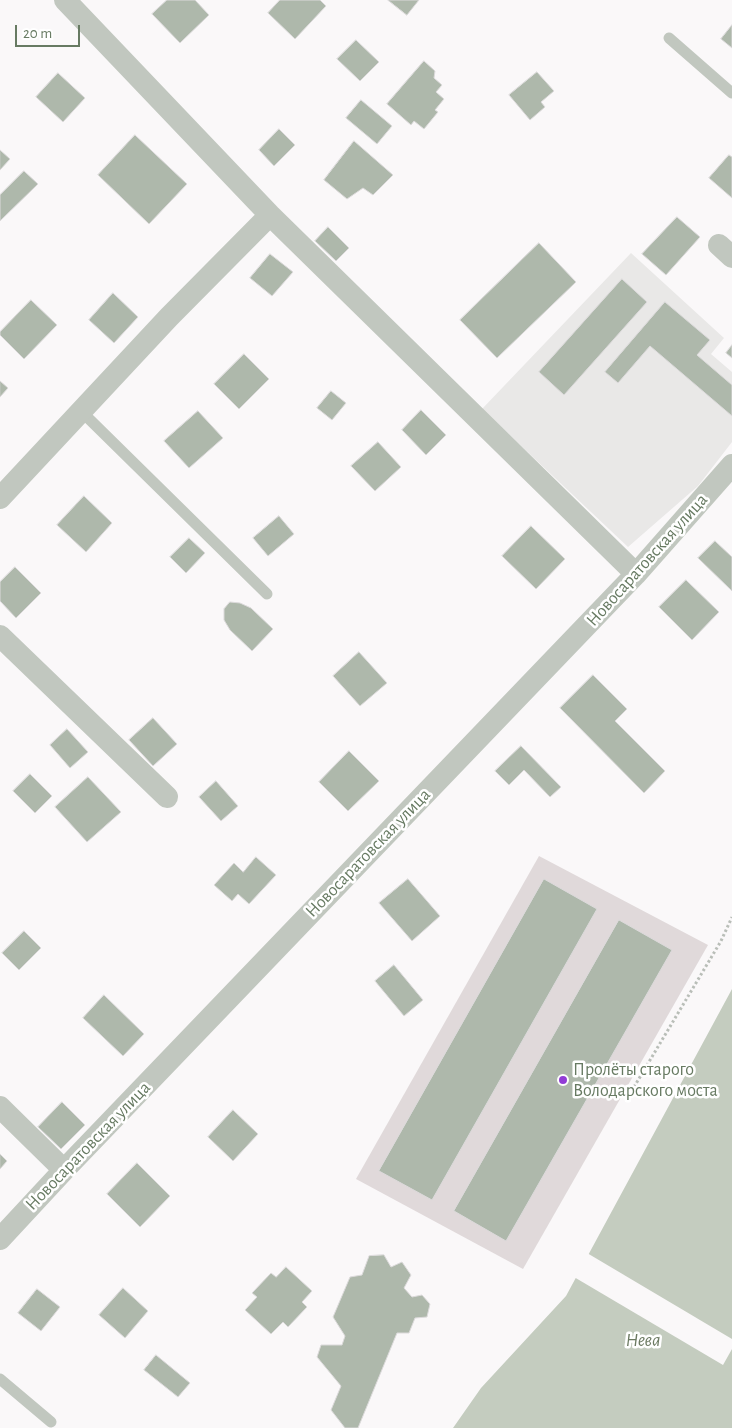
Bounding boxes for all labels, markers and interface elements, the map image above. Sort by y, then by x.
scale bar [18,15,82,47]
text: 20 m [23,26,52,41]
street label: Новосаратовская улица [582,489,712,631]
street label: Новосаратовская улица [301,784,435,922]
place label: Пролёты старого Володарского моста [573,1059,718,1102]
marker: Пролёты старого Володарского моста [557,1074,569,1086]
street label: Новосаратовская улица [21,1077,155,1215]
water label: Нева [626,1329,660,1351]

